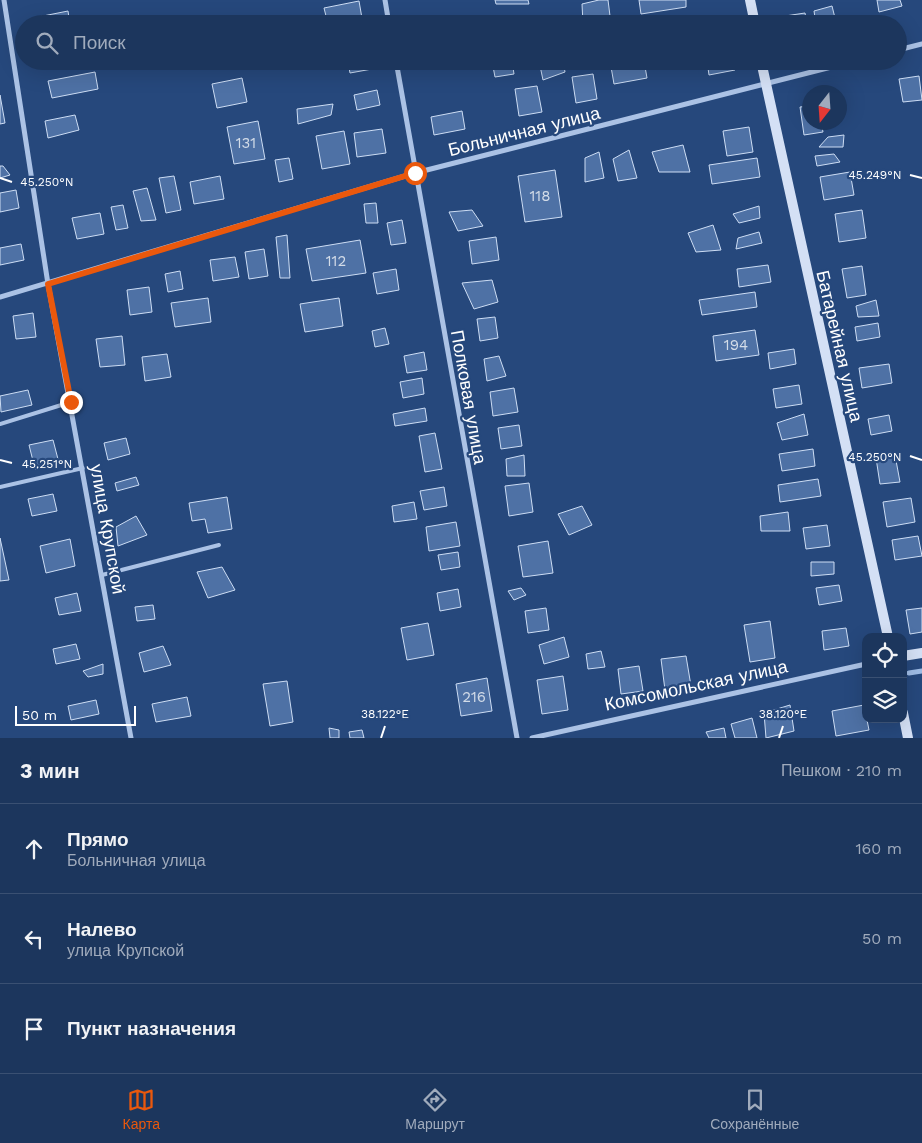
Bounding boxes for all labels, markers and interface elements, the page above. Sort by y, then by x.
search box [15,15,907,70]
icon: search [33,29,61,57]
text: Поиск [73,31,126,54]
north arrow [802,85,847,130]
street label: Больничная улица [446,102,603,160]
house number: 131 [236,134,256,152]
route start [404,162,427,185]
text: 45.249°N [848,168,902,182]
text: 45.250°N [20,175,74,189]
house number: 118 [530,187,550,205]
house number: 112 [326,252,346,270]
street label: Батарейная улица [812,268,868,425]
street label: Полковая улица [447,328,491,467]
house number: 194 [724,336,748,354]
route end [60,391,83,414]
text: 45.250°N [848,450,902,464]
text: 45.251°N [22,457,72,471]
street label: улица Крупской [86,462,130,596]
map controls [862,633,907,723]
button: locate [862,633,907,678]
street label: Комсомольская улица [603,655,790,715]
button: layers [862,678,907,723]
house number: 216 [462,688,486,706]
scale bar [15,703,136,726]
text: 50 m [22,707,57,723]
text: 38.122°E [361,707,409,721]
text: 38.120°E [759,707,808,721]
text: 3 мин [20,758,80,783]
text: Пешком · 210 m [781,761,902,780]
text: Прямо [67,828,129,851]
icon: ahead [20,835,48,863]
text: 160 m [855,839,902,858]
text: Больничная улица [67,851,206,870]
text: Налево [67,918,137,941]
icon: left [20,925,48,953]
text: 50 m [862,929,902,948]
text: улица Крупской [67,941,184,960]
icon: arrive [20,1015,48,1043]
text: Пункт назначения [67,1017,236,1040]
tab: Карта [123,1086,160,1132]
tab: Маршрут [405,1086,465,1132]
tab: Сохранённые [710,1086,799,1132]

